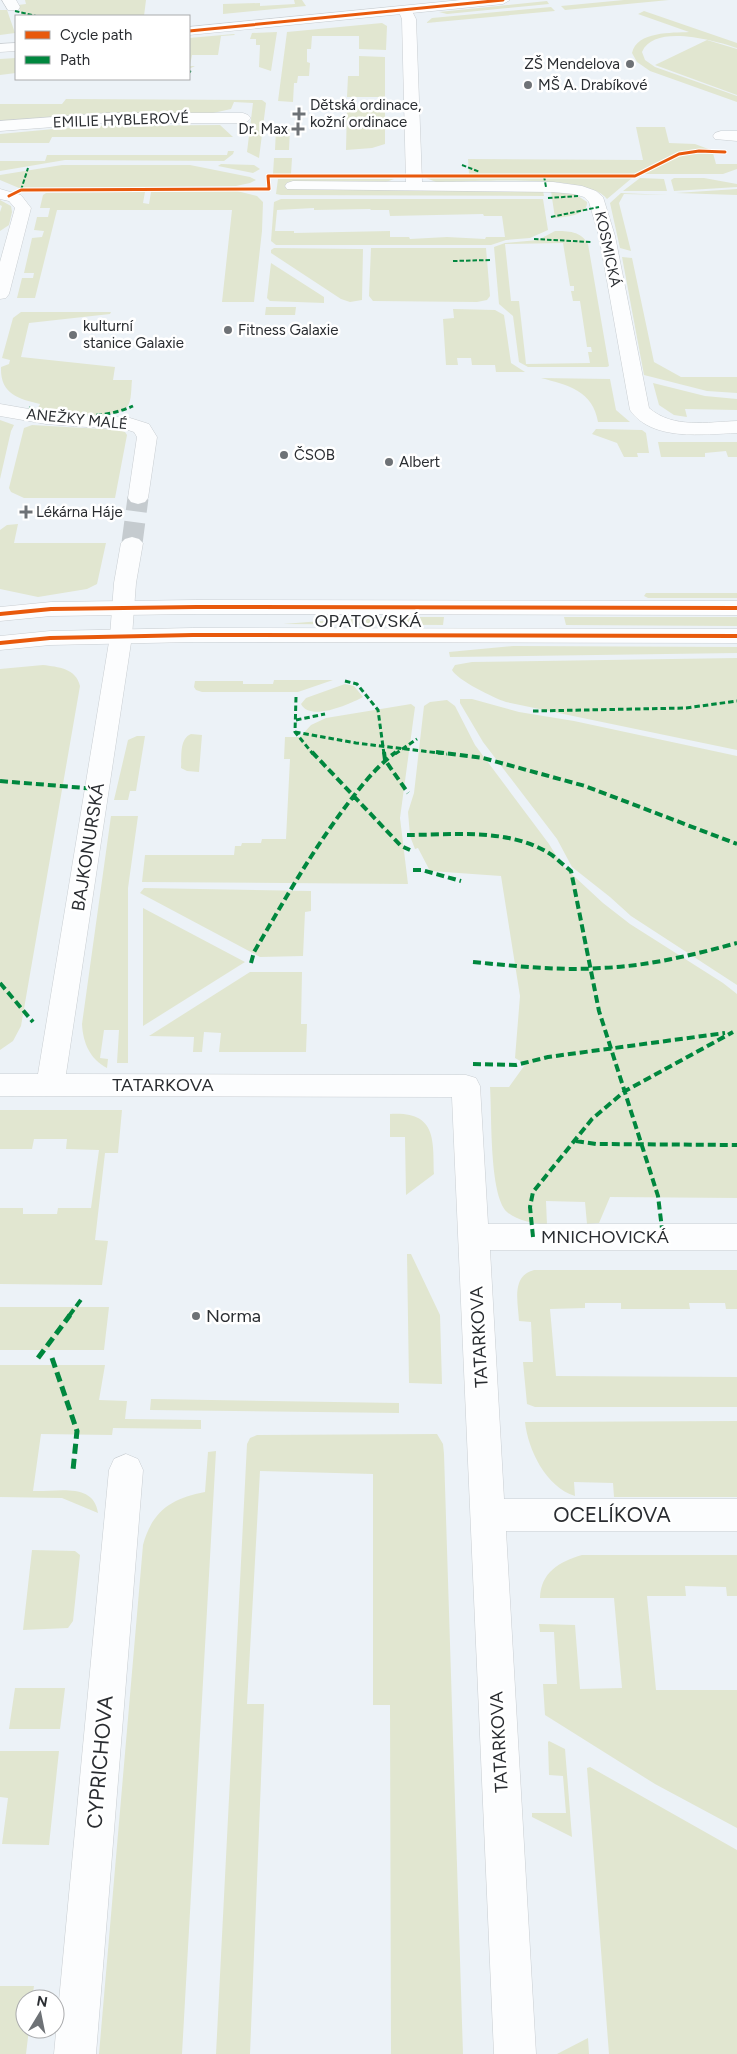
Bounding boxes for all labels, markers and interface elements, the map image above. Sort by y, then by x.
legend [15,15,190,80]
text: Cycle path [60,26,132,44]
text: Path [60,51,90,69]
place label: ZŠ Mendelova [524,55,620,73]
marker: ZŠ Mendelova [624,58,636,70]
place label: MŠ A. Drabíkové [538,76,647,94]
marker: MŠ A. Drabíkové [522,79,534,91]
place label: Dětská ordinace, kožní ordinace [310,96,421,131]
marker: Dětská ordinace, kožní ordinace [292,107,306,121]
street label: EMILIE HYBLEROVÉ [53,109,189,131]
place label: Dr. Max [238,120,288,138]
marker: Dr. Max [292,123,304,135]
street label: KOSMICKÁ [591,210,625,288]
place label: kulturní stanice Galaxie [83,317,184,352]
place label: Fitness Galaxie [238,321,338,339]
marker: Fitness Galaxie [222,324,234,336]
marker: kulturní stanice Galaxie [67,329,79,341]
street label: ANEŽKY MALÉ [25,405,129,433]
place label: ČSOB [294,446,335,464]
marker: ČSOB [278,449,290,461]
place label: Albert [399,453,441,471]
marker: Albert [383,456,395,468]
place label: Lékárna Háje [36,503,123,521]
marker: Lékárna Háje [20,506,32,518]
street label: OPATOVSKÁ [315,610,421,632]
street label: BAJKONURSKÁ [67,781,109,913]
street label: TATARKOVA [112,1074,214,1096]
street label: MNICHOVICKÁ [541,1226,669,1248]
street label: TATARKOVA [465,1286,493,1388]
place label: Norma [206,1305,261,1327]
marker: Norma [190,1310,202,1322]
street label: OCELÍKOVA [553,1502,671,1527]
street label: TATARKOVA [485,1691,513,1793]
street label: CYPRICHOVA [81,1694,118,1830]
north arrow [15,1989,65,2039]
text: N [35,1992,49,2011]

